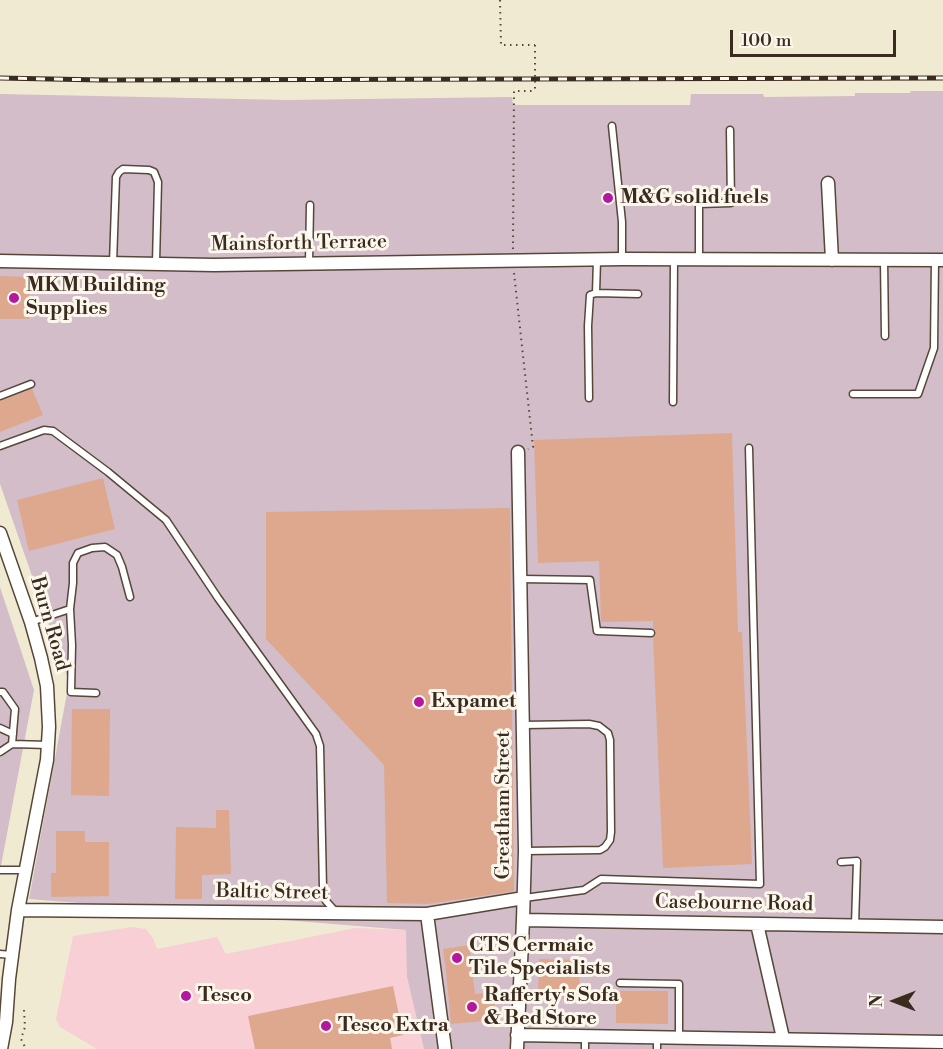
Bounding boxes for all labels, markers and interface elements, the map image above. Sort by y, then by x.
scale bar [733,18,900,56]
text: 100 m [741,29,792,52]
place label: M&G solid fuels [620,186,768,210]
marker: M&G solid fuels [601,191,615,205]
street label: Mainsforth Terrace [211,230,387,258]
place label: MKM Building Supplies [26,274,165,321]
marker: MKM Building Supplies [7,291,21,305]
street label: Burn Road [24,574,74,674]
place label: Expamet [431,690,516,714]
marker: Expamet [412,695,426,709]
street label: Greatham Street [492,731,516,879]
street label: Baltic Street [216,880,328,906]
street label: Casebourne Road [655,891,813,917]
place label: CTS Cermaic Tile Specialists [469,934,610,981]
marker: CTS Cermaic Tile Specialists [450,951,464,965]
north arrow [865,971,925,1031]
place label: Tesco [198,984,252,1008]
place label: Rafferty's Sofa & Bed Store [484,984,619,1031]
marker: Tesco [179,989,193,1003]
text: N [867,995,887,1007]
marker: Rafferty's Sofa & Bed Store [465,1000,479,1014]
place label: Tesco Extra [338,1014,449,1038]
marker: Tesco Extra [319,1019,333,1033]

